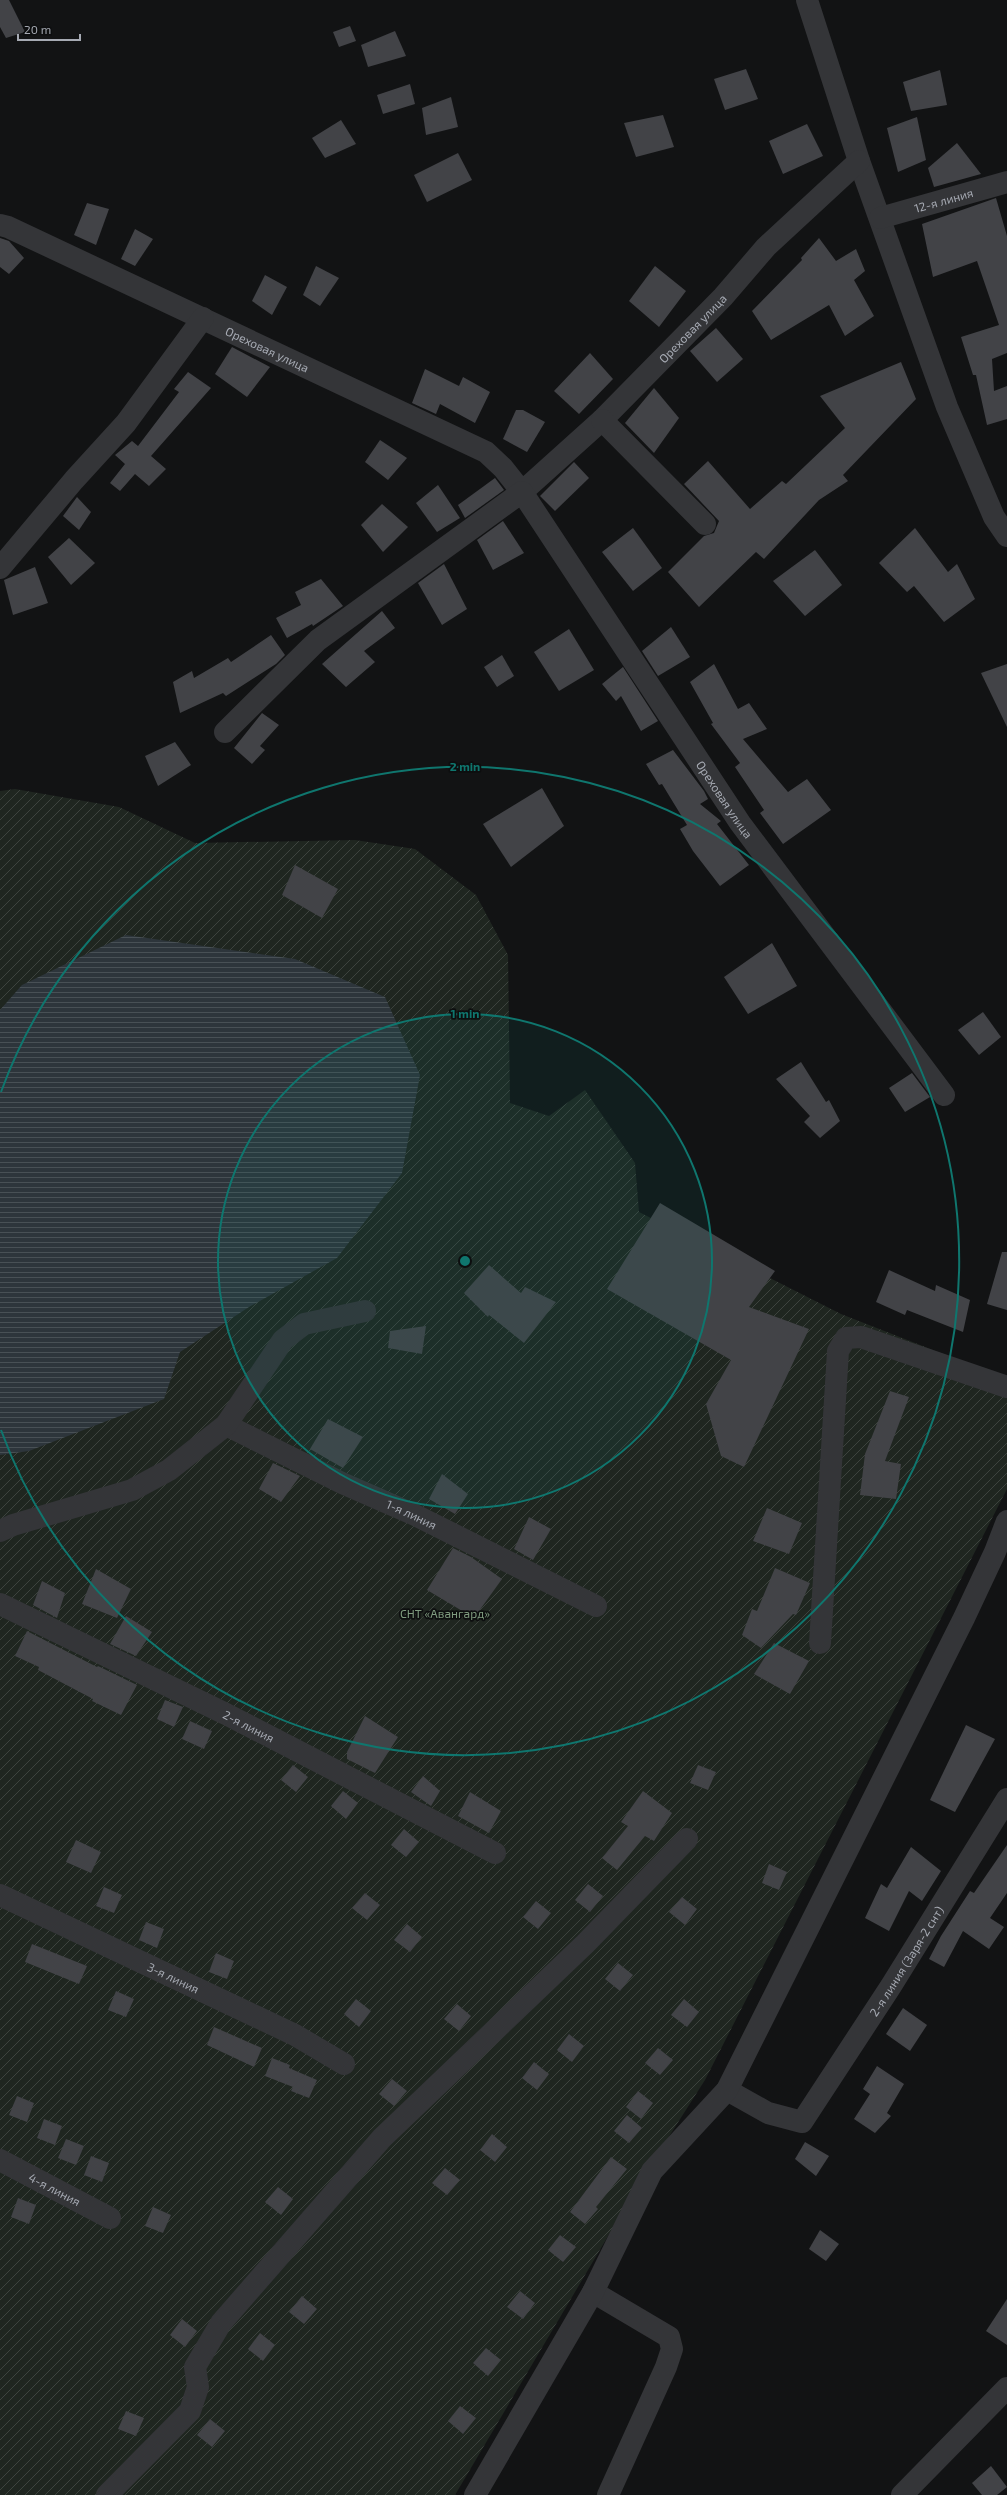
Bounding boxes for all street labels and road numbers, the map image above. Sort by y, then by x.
street label: 12-я линия [912,185,975,215]
street label: Ореховая улица [656,291,729,365]
street label: Ореховая улица [224,324,311,375]
street label: Ореховая улица [694,758,756,841]
street label: 1-я линия [384,1496,439,1532]
street label: 2-я линия [221,1707,277,1745]
street label: 2-я линия (Заря-2 снт) [866,1903,946,2019]
street label: 3-я линия [145,1959,202,1996]
street label: 4-я линия [27,2170,83,2208]

